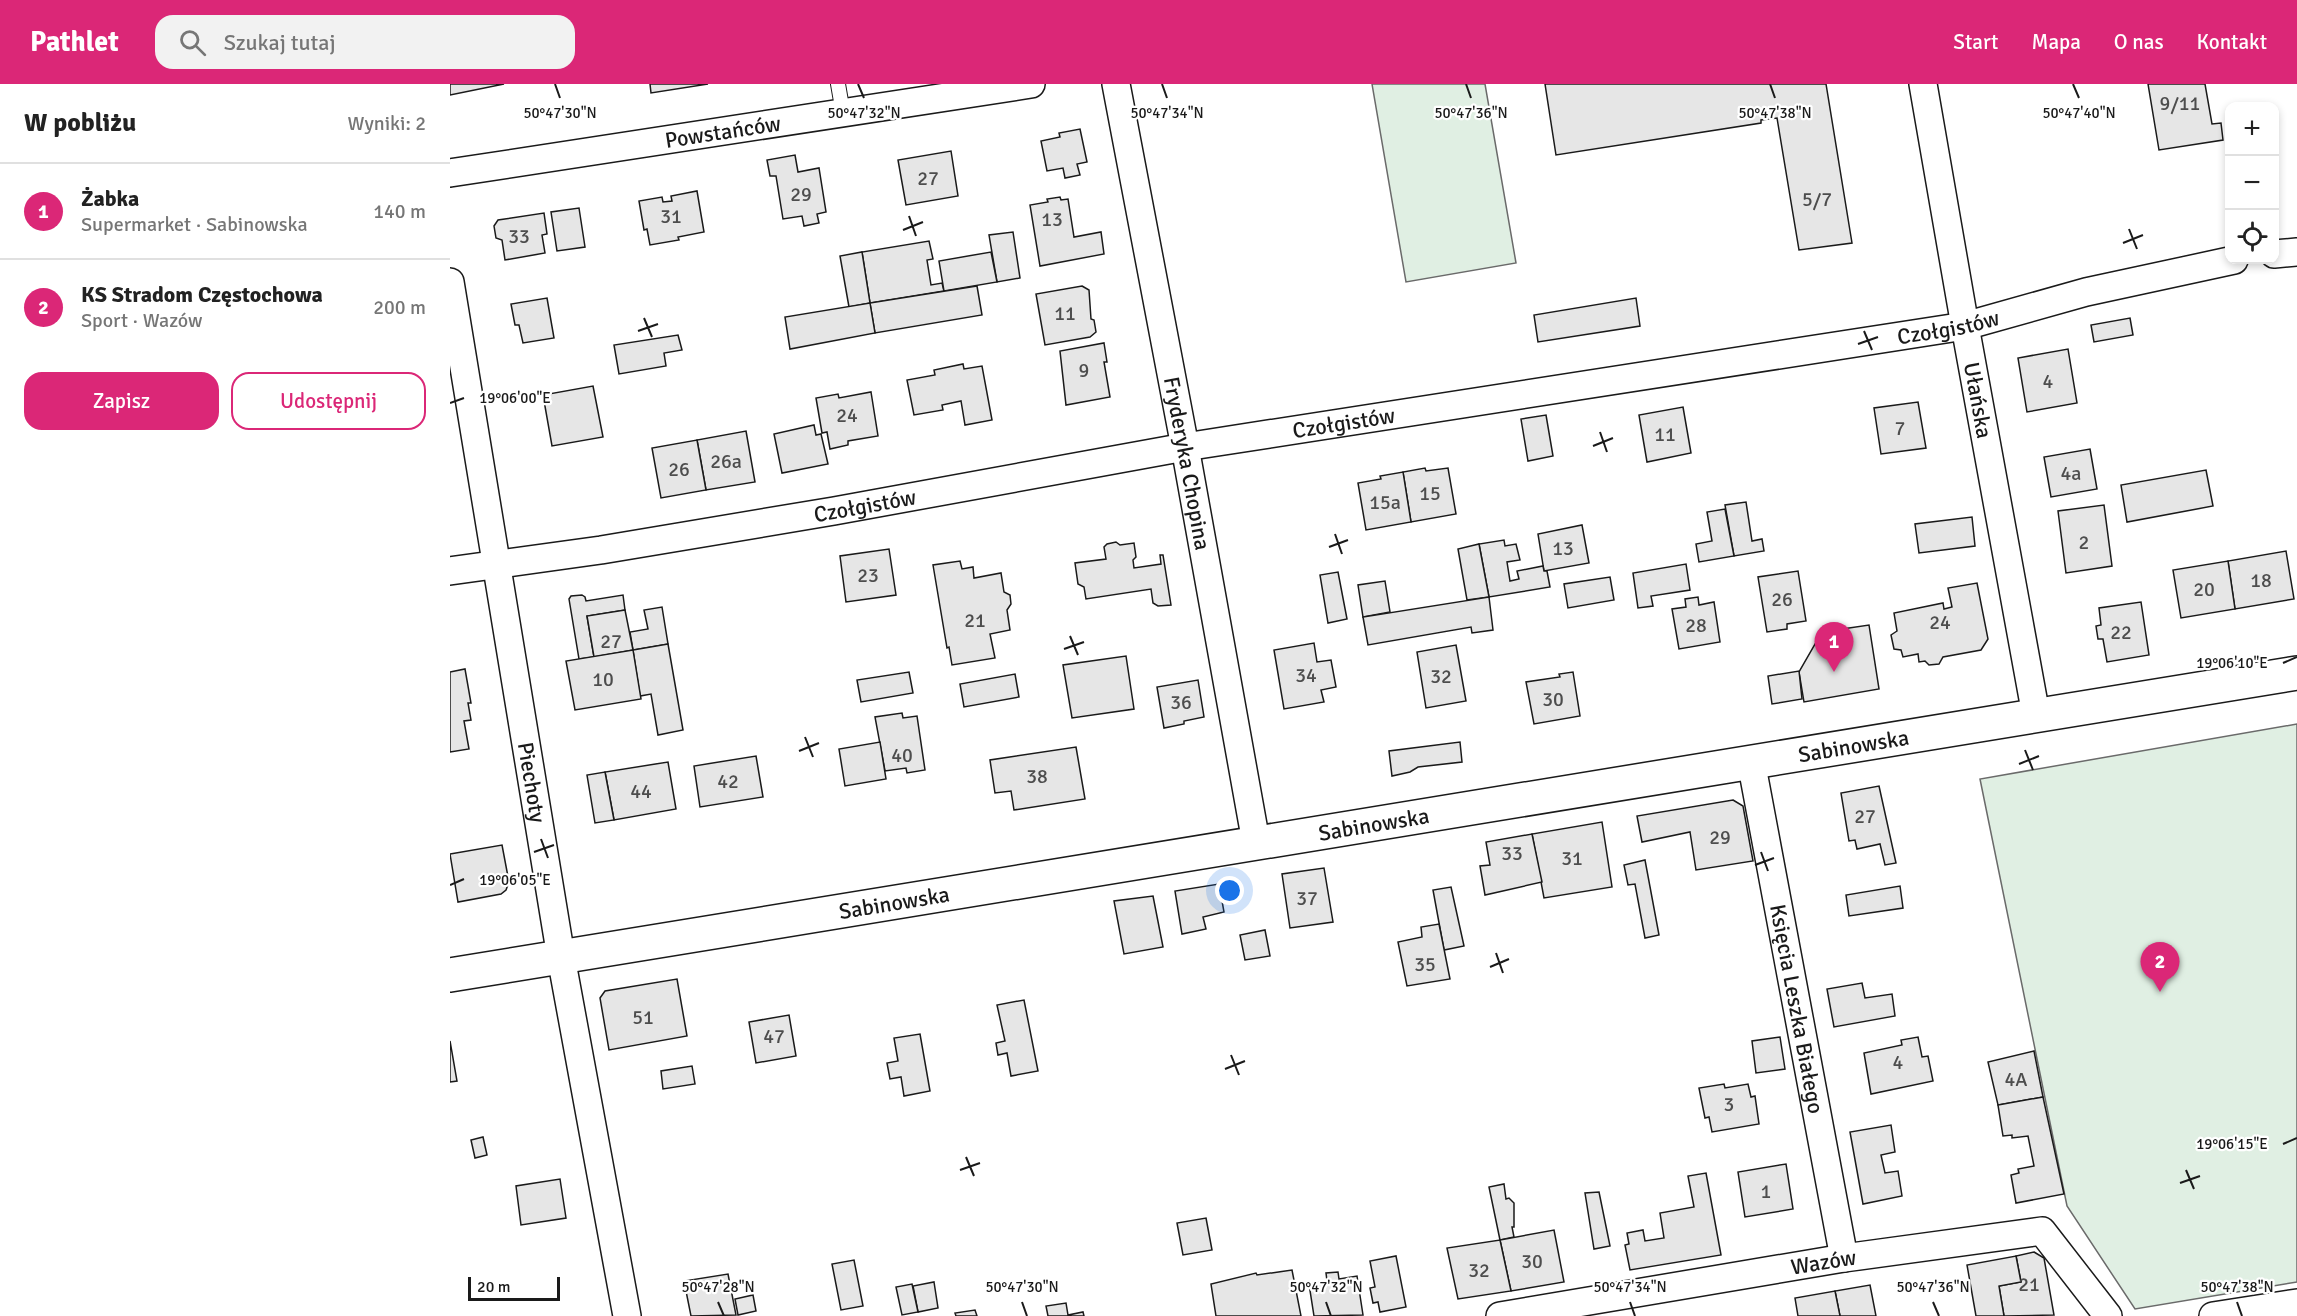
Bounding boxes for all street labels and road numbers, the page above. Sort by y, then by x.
street label: Powstańców [663,109,783,154]
street label: Czołgistów [1895,304,2002,350]
street label: Ułańska [1958,360,1998,441]
street label: Fryderyka Chopina [1158,374,1216,552]
street label: Czołgistów [1291,402,1397,444]
street label: Czołgistów [812,483,918,528]
street label: Sabinowska [1796,724,1911,768]
street label: Piechoty [512,740,552,825]
street label: Sabinowska [1316,802,1431,847]
street label: Sabinowska [837,881,952,925]
street label: Księcia Leszka Białego [1764,902,1830,1116]
street label: Wazów [1789,1243,1858,1281]

